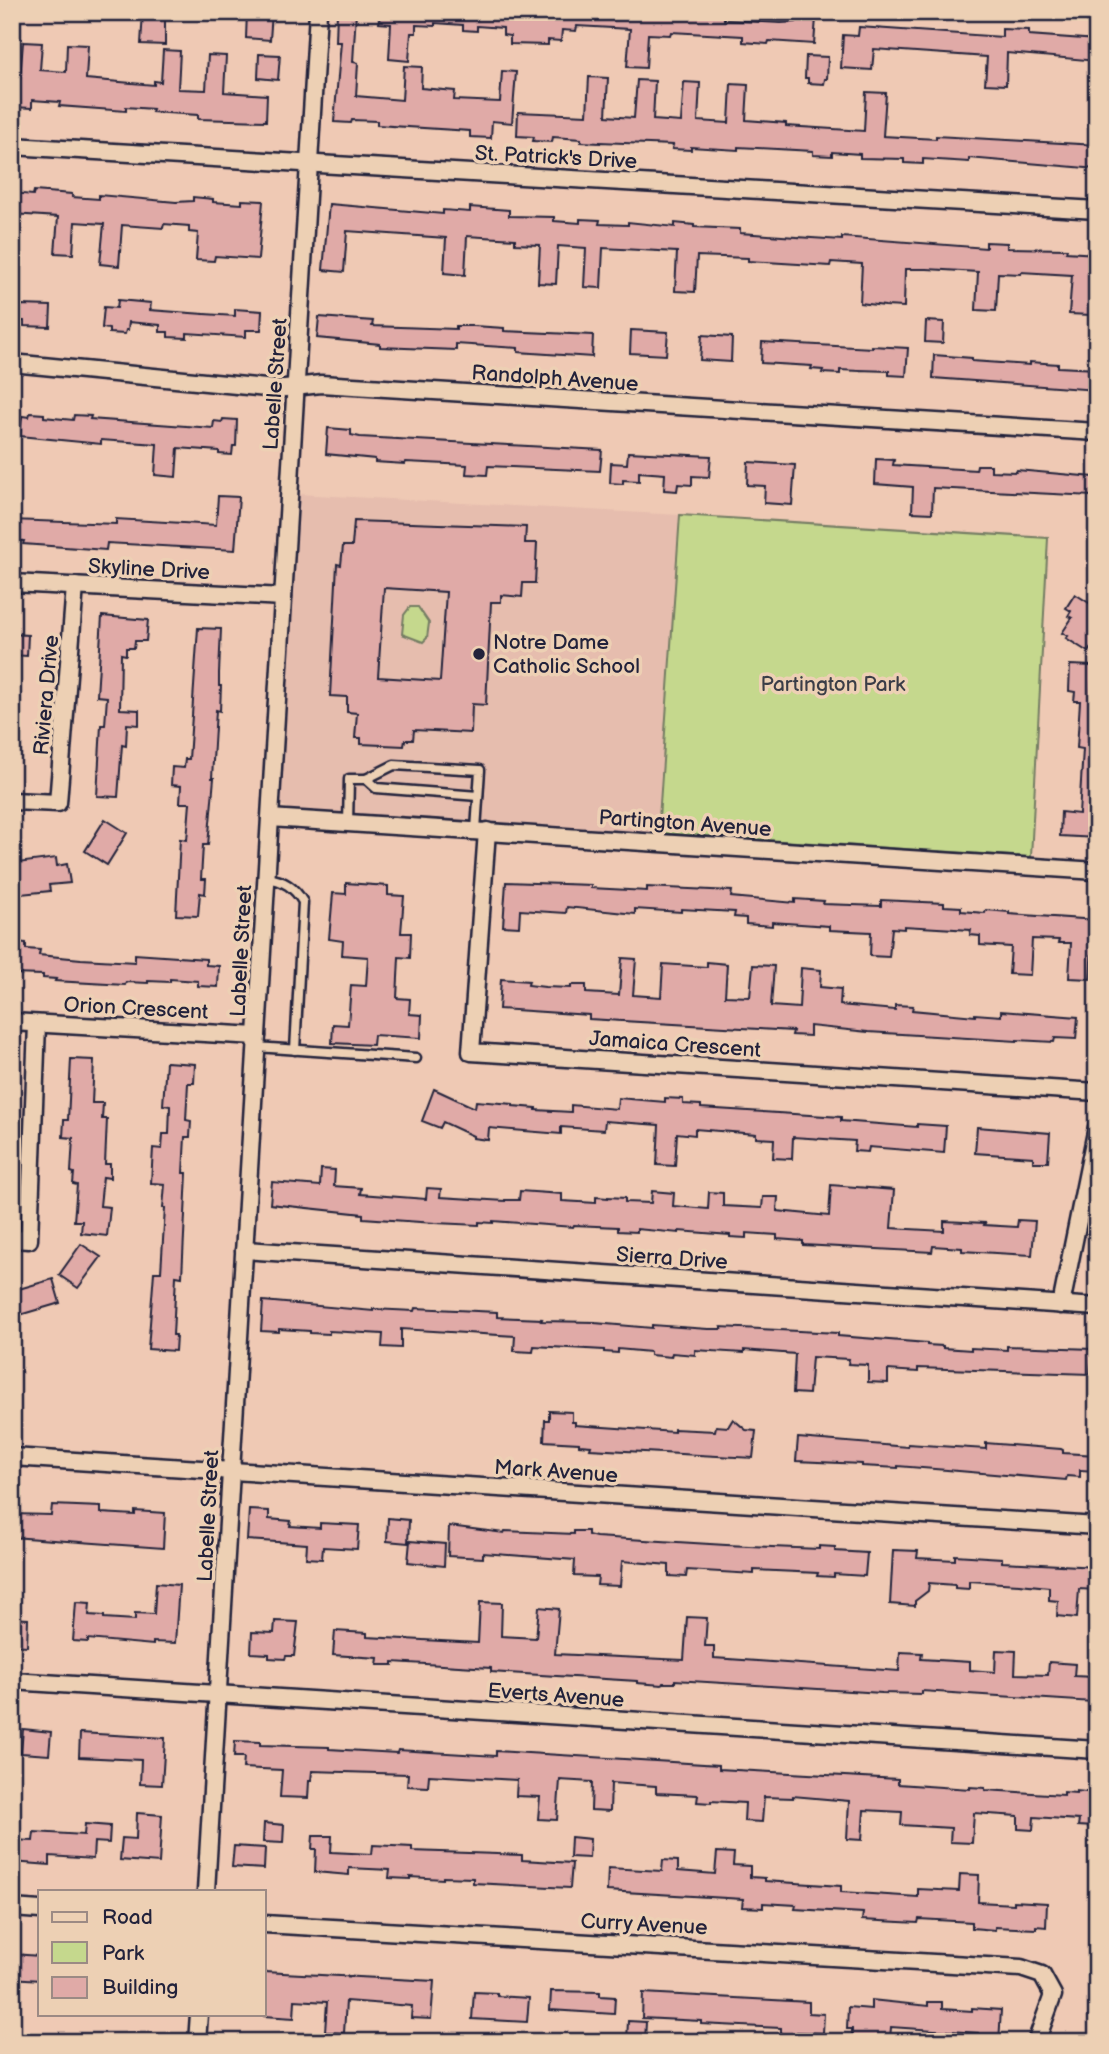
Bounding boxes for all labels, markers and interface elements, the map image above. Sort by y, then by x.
street label: St. Patrick's Drive [474,141,638,174]
street label: Labelle Street [258,317,293,451]
street label: Randolph Avenue [471,360,639,397]
street label: Skyline Drive [87,554,210,585]
place label: Notre Dame Catholic School [493,630,640,679]
street label: Riviera Drive [29,634,64,756]
marker: Notre Dame Catholic School [471,646,487,662]
park label: Partington Park [761,672,906,697]
street label: Partington Avenue [598,805,772,842]
street label: Labelle Street [226,884,257,1018]
street label: Orion Crescent [63,992,209,1025]
street label: Jamaica Crescent [588,1026,762,1063]
street label: Sierra Drive [615,1242,729,1275]
street label: Labelle Street [193,1449,224,1583]
street label: Mark Avenue [493,1455,619,1488]
street label: Everts Avenue [487,1678,625,1713]
legend [38,1890,266,2016]
text: Road [102,1905,153,1930]
street label: Curry Avenue [580,1909,708,1940]
text: Park [102,1941,145,1966]
text: Building [102,1975,178,2000]

